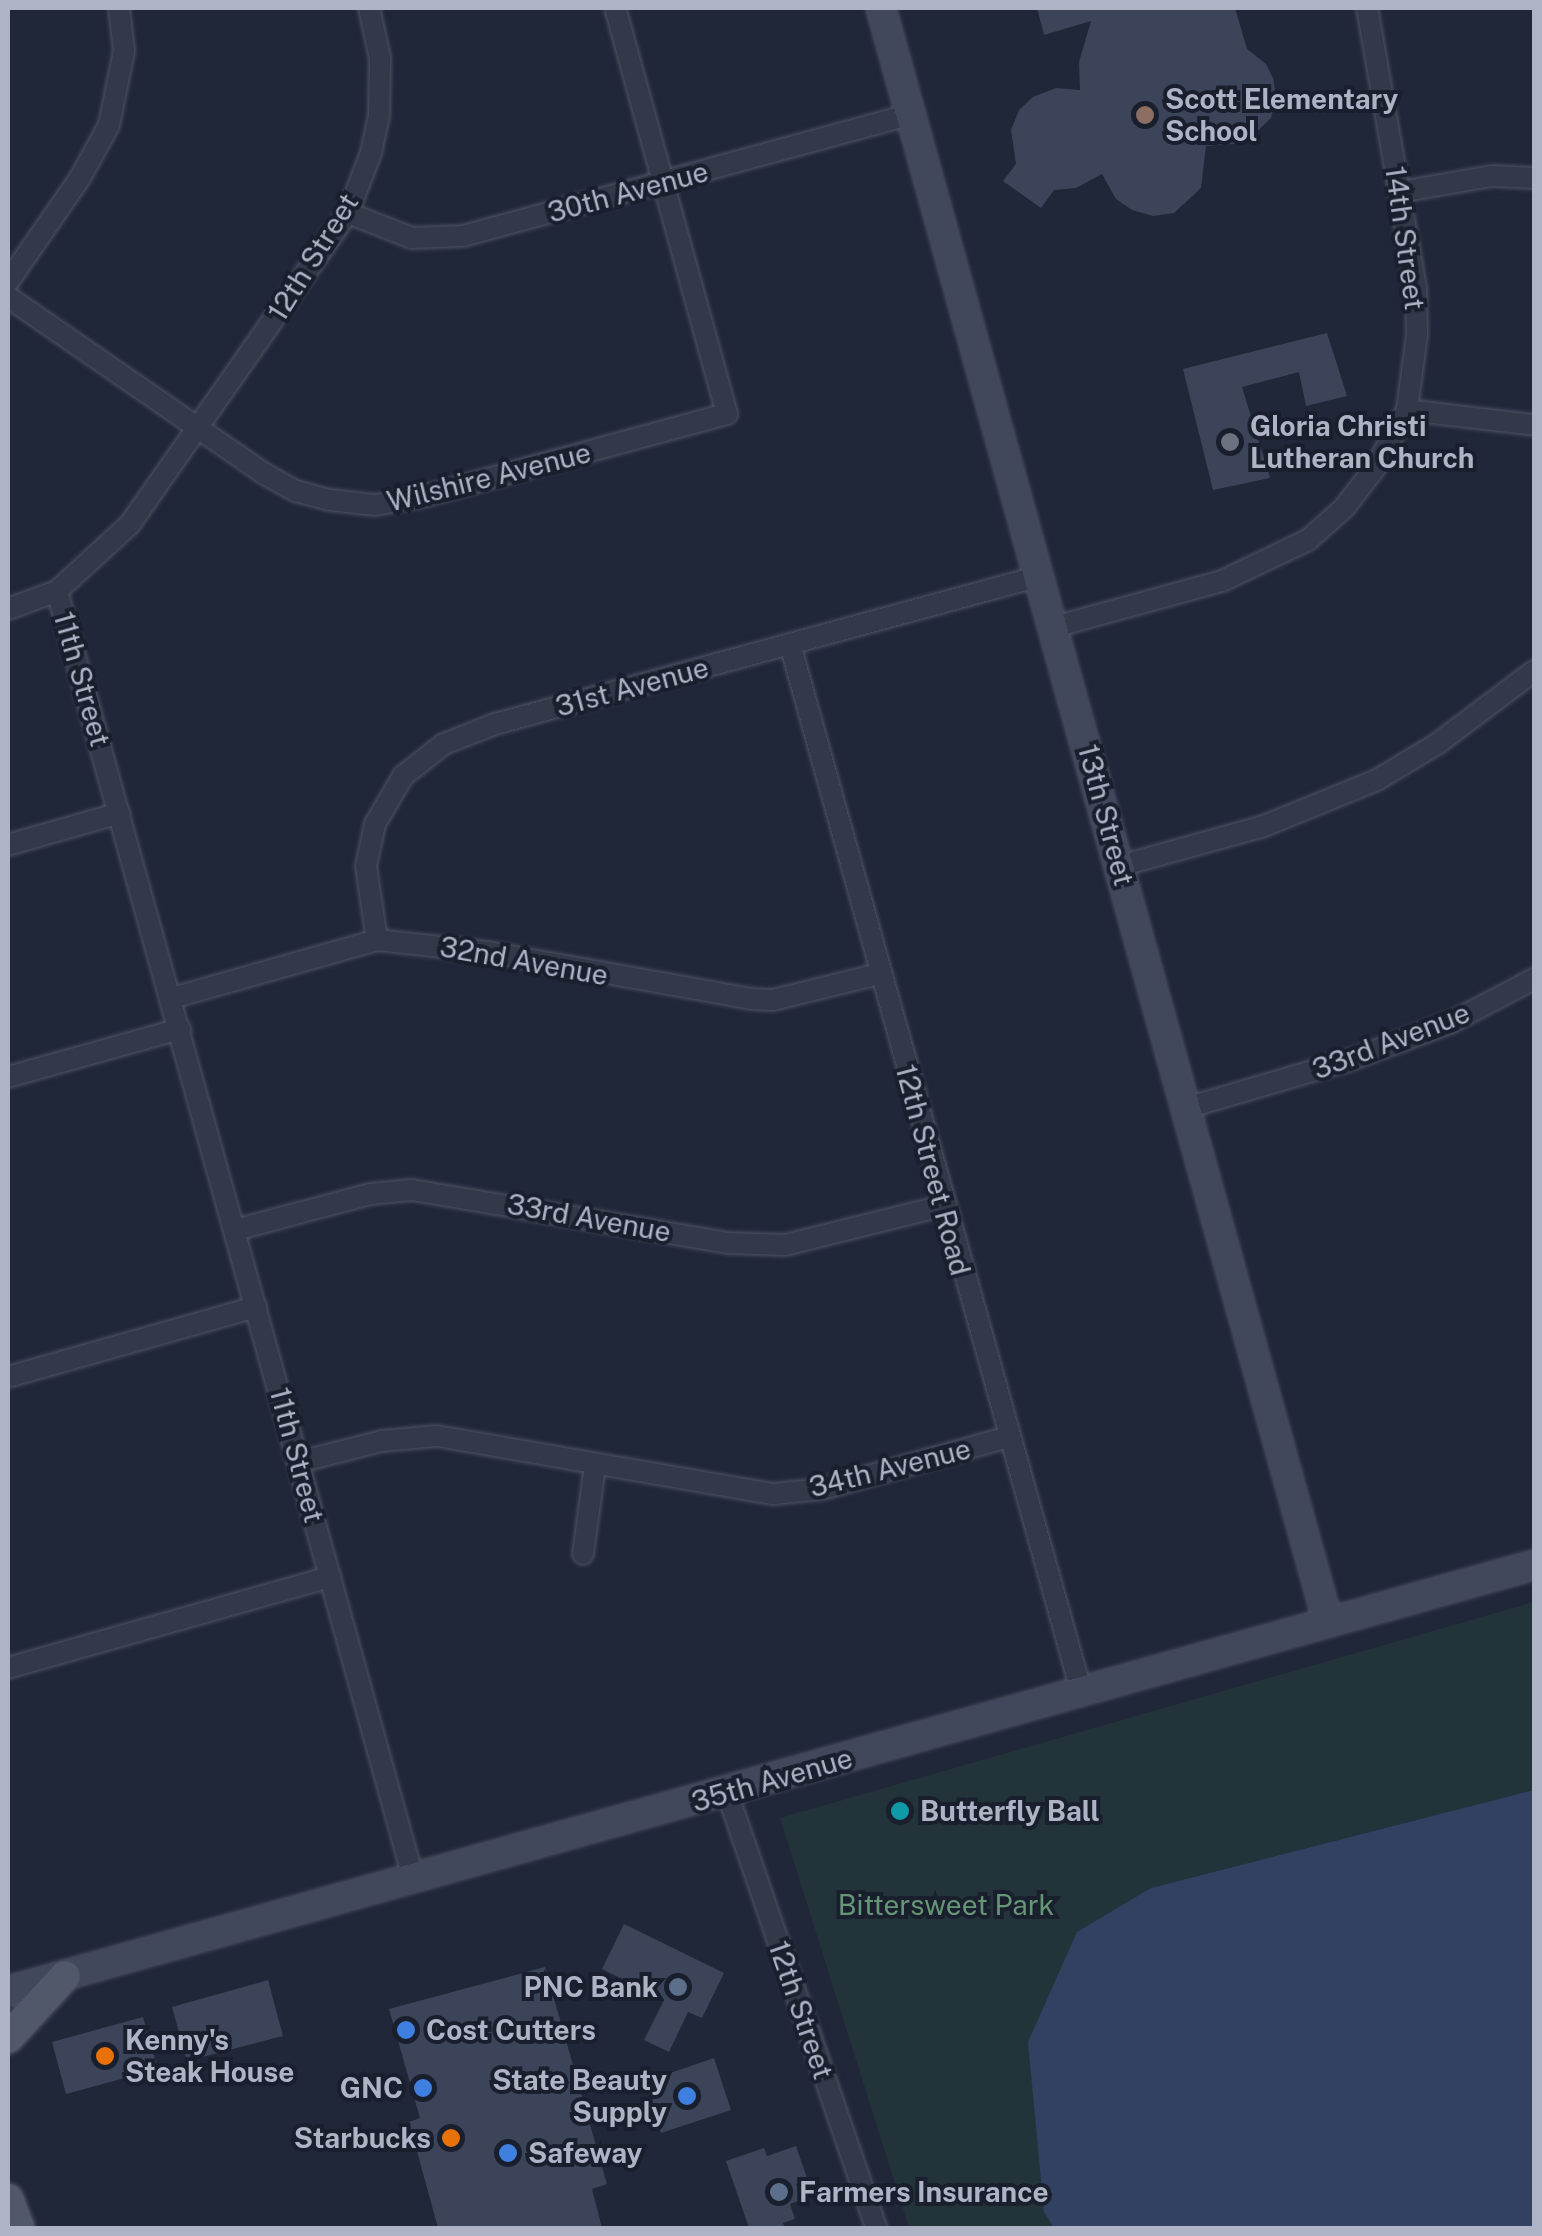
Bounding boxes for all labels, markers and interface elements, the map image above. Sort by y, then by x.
place label: Scott Elementary School [1165,82,1398,148]
marker: Scott Elementary School [1134,104,1156,126]
street label: 30th Avenue [544,154,712,230]
street label: 14th Street [1378,164,1432,312]
street label: 12th Street [261,187,365,327]
place label: Gloria Christi Lutheran Church [1250,409,1474,475]
marker: Gloria Christi Lutheran Church [1219,431,1241,453]
street label: Wilshire Avenue [384,435,594,519]
street label: 11th Street [47,608,117,750]
street label: 31st Avenue [552,650,712,724]
street label: 13th Street [1071,741,1141,889]
street label: 32nd Avenue [437,930,611,992]
street label: 33rd Avenue [1308,996,1474,1086]
street label: 12th Street Road [889,1061,977,1279]
street label: 33rd Avenue [505,1187,673,1249]
street label: 11th Street [263,1384,331,1526]
street label: 34th Avenue [806,1432,974,1504]
street label: 35th Avenue [688,1741,856,1819]
place label: Butterfly Ball [920,1794,1100,1828]
marker: Butterfly Ball [889,1800,911,1822]
park label: Bittersweet Park [838,1888,1054,1922]
street label: 12th Street [762,1937,840,2083]
place label: PNC Bank [524,1970,658,2004]
marker: PNC Bank [667,1976,689,1998]
place label: Cost Cutters [426,2013,596,2047]
marker: Cost Cutters [395,2019,417,2041]
place label: Kenny's Steak House [125,2023,294,2089]
marker: Kenny's Steak House [94,2045,116,2067]
place label: State Beauty Supply [492,2063,667,2129]
place label: GNC [340,2071,403,2105]
marker: GNC [412,2077,434,2099]
marker: State Beauty Supply [676,2085,698,2107]
place label: Starbucks [294,2121,431,2155]
marker: Starbucks [440,2127,462,2149]
place label: Safeway [528,2136,642,2170]
marker: Safeway [497,2142,519,2164]
place label: Farmers Insurance [799,2175,1049,2209]
marker: Farmers Insurance [768,2181,790,2203]

